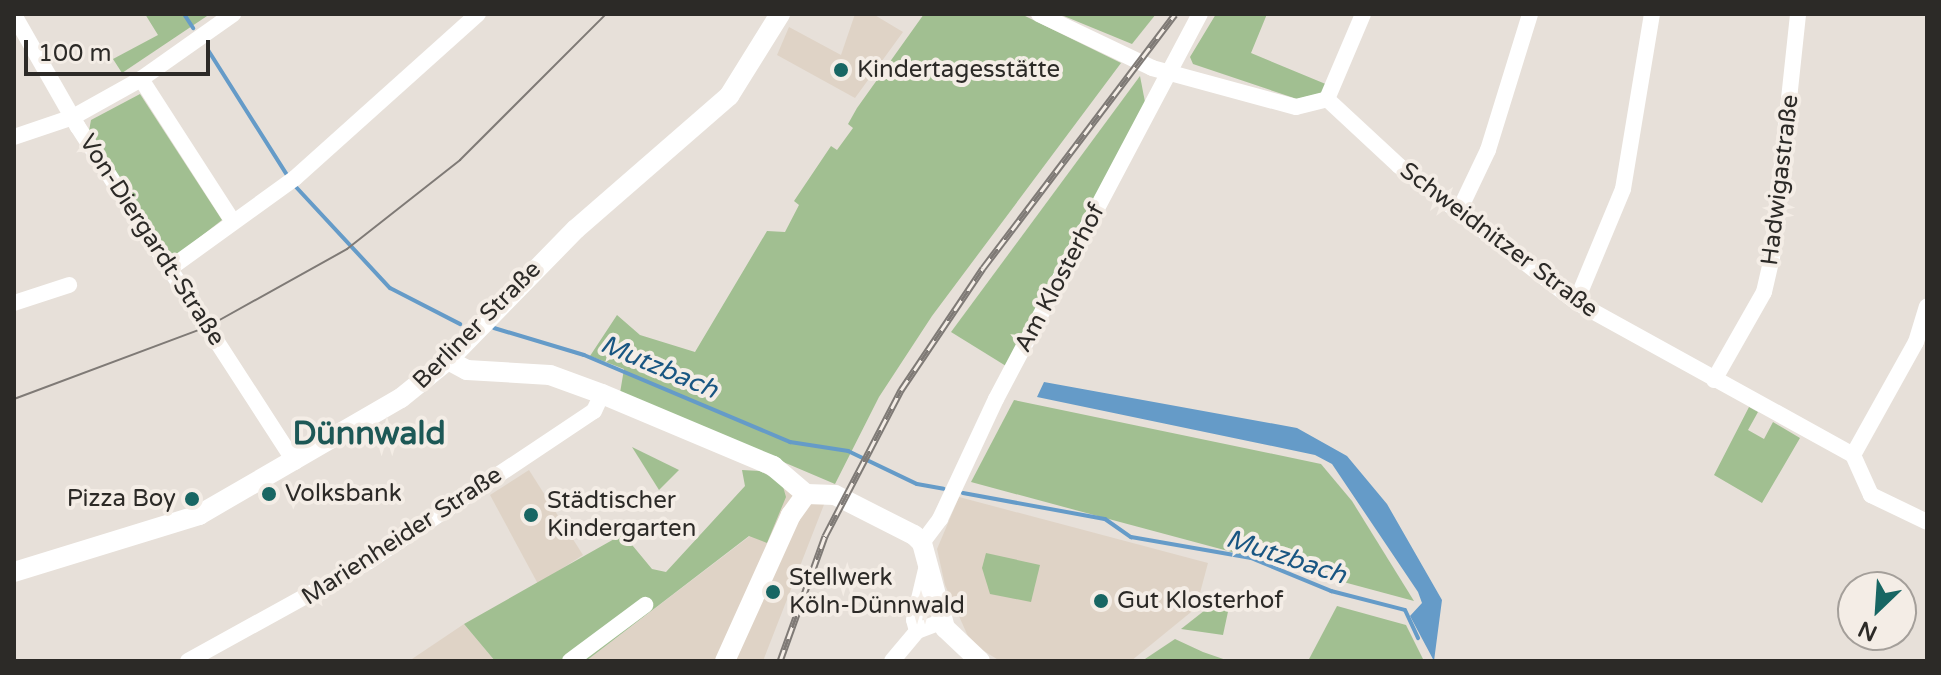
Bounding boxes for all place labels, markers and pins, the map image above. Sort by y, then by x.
place label: Kindertagesstätte [857,56,1060,84]
marker: Kindertagesstätte [832,61,850,79]
place label: Volksbank [285,480,402,508]
place label: Pizza Boy [67,485,176,513]
marker: Volksbank [260,485,278,503]
place label: Städtischer Kindergarten [547,487,696,543]
marker: Pizza Boy [183,490,201,508]
marker: Städtischer Kindergarten [522,506,540,524]
place label: Stellwerk Köln-Dünnwald [789,564,965,620]
marker: Stellwerk Köln-Dünnwald [764,583,782,601]
place label: Gut Klosterhof [1117,587,1283,615]
marker: Gut Klosterhof [1092,592,1110,610]

